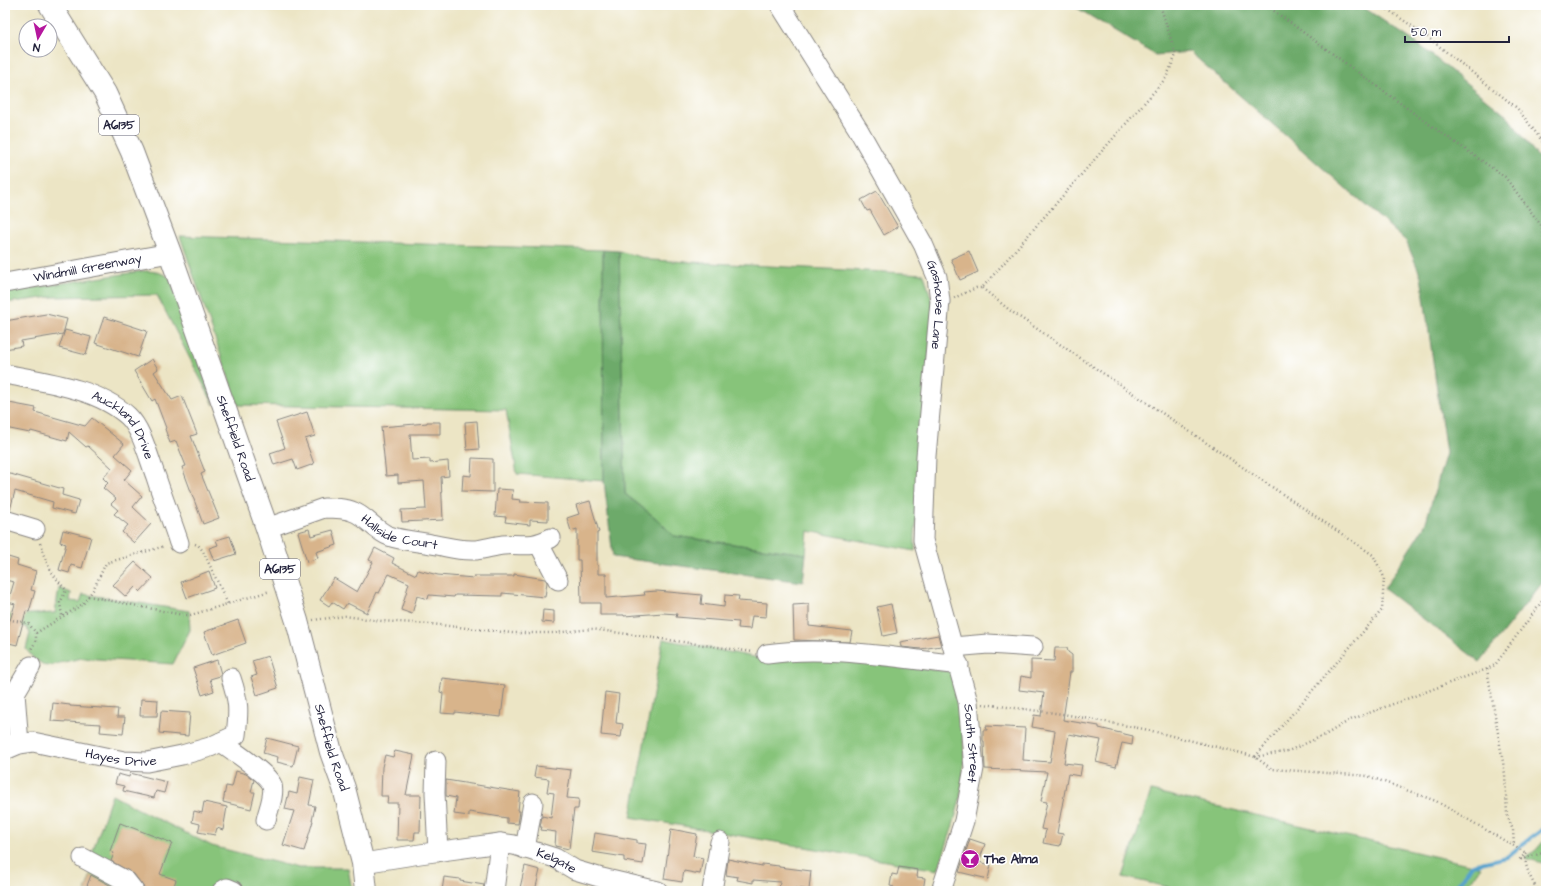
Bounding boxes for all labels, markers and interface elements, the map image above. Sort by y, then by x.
north arrow [18,18,58,58]
scale bar [1405,18,1509,44]
text: 50 m [1411,24,1442,41]
text: N [32,39,41,55]
road number: A6135 [99,115,139,135]
street label: Windmill Greenway [32,249,143,287]
street label: Gashouse Lane [922,257,949,350]
street label: Auckland Drive [89,387,158,462]
street label: Sheffield Road [212,393,259,484]
street label: Hallside Court [357,510,440,554]
road number: A6135 [260,559,300,579]
street label: Sheffield Road [310,702,353,794]
street label: South Street [959,703,983,785]
street label: Hayes Drive [84,744,158,771]
street label: Kelgate [534,844,580,878]
bar icon: The Alma [959,848,981,870]
place label: The Alma [983,850,1038,868]

